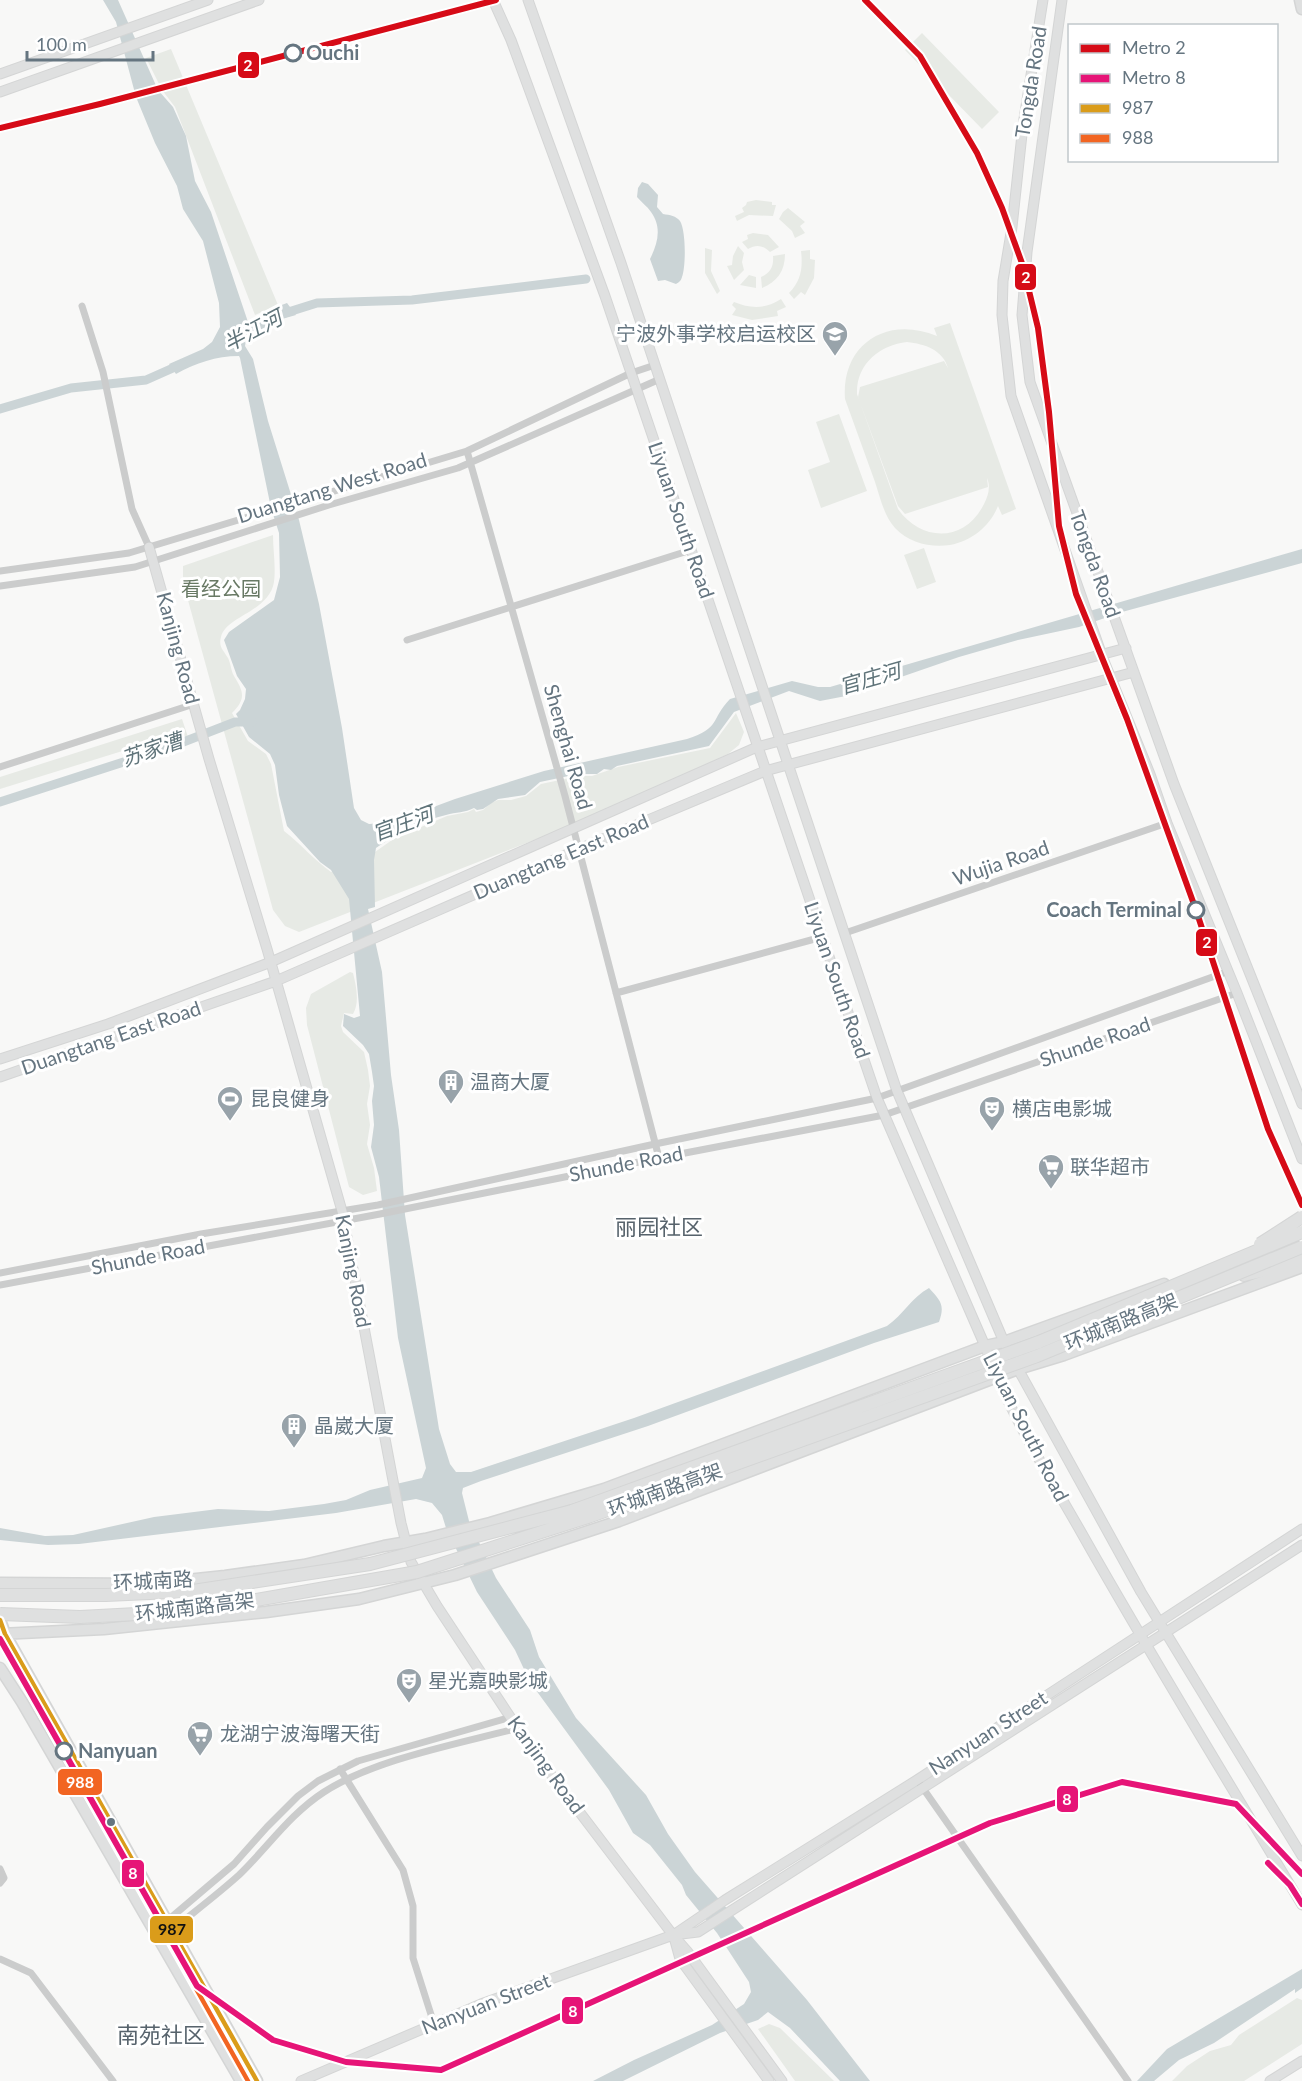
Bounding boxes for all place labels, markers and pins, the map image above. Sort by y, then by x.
place label: Ouchi [306,40,359,64]
marker: Ouchi [284,44,302,62]
school or university icon: 宁波外事学校启运校区 [820,319,850,357]
place label: 宁波外事学校启运校区 [616,321,816,345]
place label: Coach Terminal [1046,897,1182,921]
marker: Coach Terminal [1187,901,1205,919]
building icon: 温商大厦 [436,1067,466,1105]
place label: 温商大厦 [470,1069,550,1093]
sports icon: 昆良健身 [215,1084,245,1122]
place label: 昆良健身 [250,1086,330,1110]
theatre icon: 横店电影城 [977,1094,1007,1132]
place label: 横店电影城 [1012,1096,1112,1120]
supermarket icon: 联华超市 [1036,1152,1066,1190]
place label: 联华超市 [1070,1154,1150,1178]
building icon: 晶崴大厦 [279,1411,309,1449]
place label: 晶崴大厦 [314,1413,394,1437]
theatre icon: 星光嘉映影城 [394,1666,424,1704]
place label: 星光嘉映影城 [428,1668,548,1692]
supermarket icon: 龙湖宁波海曙天街 [185,1719,215,1757]
place label: 龙湖宁波海曙天街 [220,1721,380,1745]
place label: Nanyuan [78,1738,158,1762]
marker: Nanyuan [55,1742,73,1760]
unlabelled marker [105,1816,117,1828]

